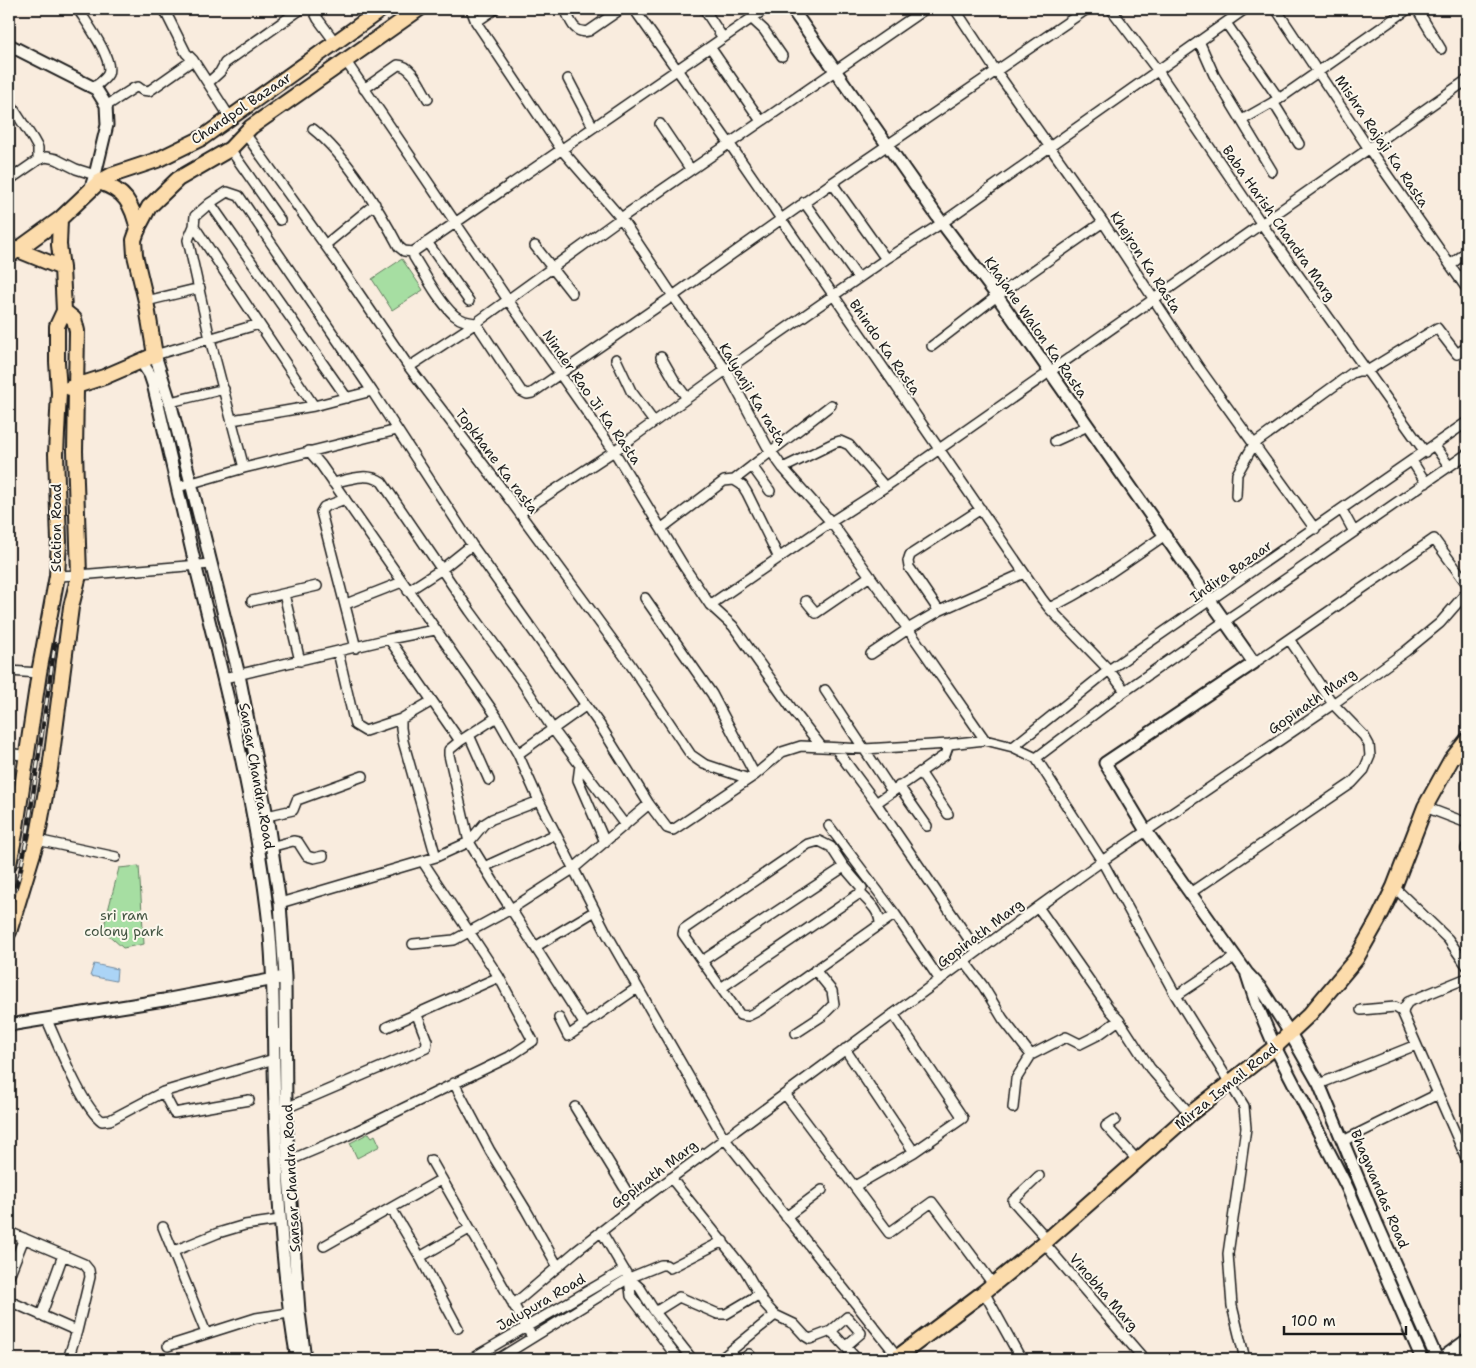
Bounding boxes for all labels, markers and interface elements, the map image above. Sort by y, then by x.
street label: Chandpol Bazaar [187,68,295,148]
street label: Mishra Rajaji Ka Rasta [1331,72,1433,211]
street label: Baba Harish Chandra Marg [1218,142,1340,304]
street label: Khejron Ka Rasta [1106,208,1186,316]
street label: Khajane Walon Ka Rasta [980,253,1092,401]
street label: Bhindo Ka Rasta [845,296,925,398]
street label: Ninder Rao Ji Ka Rasta [539,326,646,468]
street label: Kalyanji Ka rasta [715,339,791,449]
street label: Topkhane Ka rasta [452,405,543,517]
street label: Station Road [47,484,65,572]
street label: Indira Bazaar [1186,536,1276,606]
street label: Gopinath Marg [1264,664,1360,738]
street label: Sansar Chandra Road [235,701,279,851]
street label: Gopinath Marg [933,895,1027,971]
park label: sri ram colony park [84,906,164,940]
street label: Mirza Ismail Road [1171,1039,1281,1133]
street label: Sansar Chandra Road [278,1103,304,1253]
street label: Bhagwandas Road [1347,1127,1413,1251]
street label: Gopinath Marg [607,1136,701,1212]
street label: Vinobha Marg [1065,1250,1143,1334]
street label: Jalupura Road [494,1269,589,1335]
scale bar [1284,1303,1406,1335]
text: 100 m [1291,1311,1336,1331]

